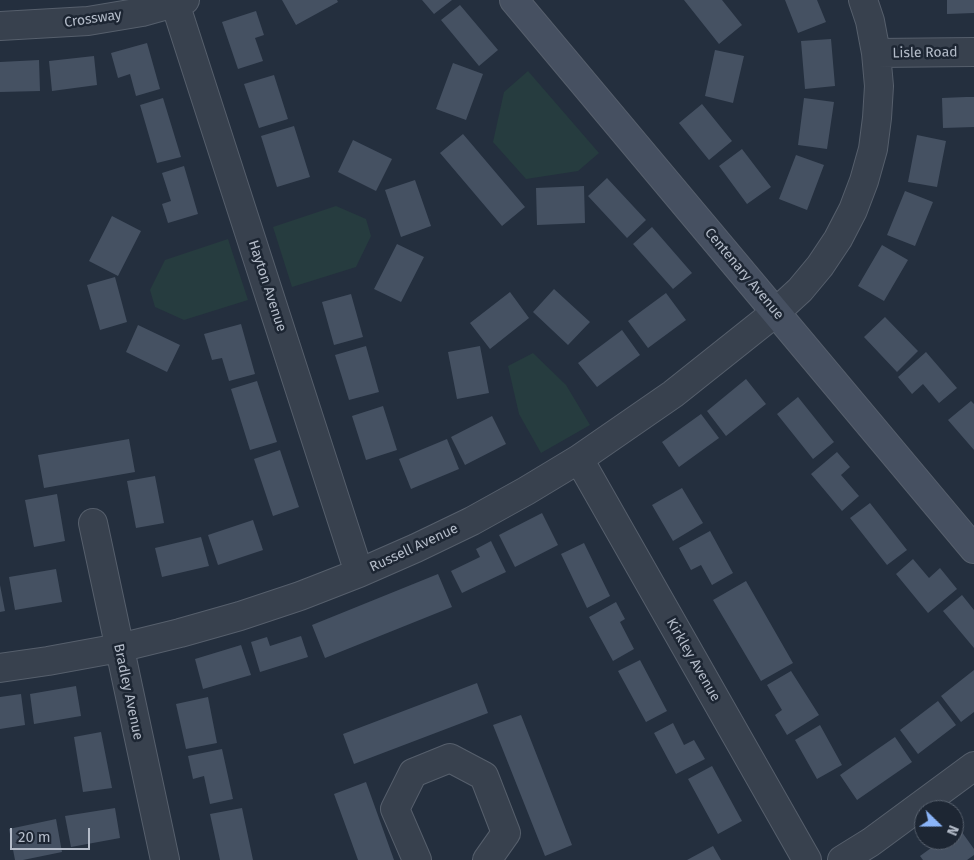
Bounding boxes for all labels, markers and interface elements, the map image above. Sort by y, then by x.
street label: Crossway [63,7,123,31]
street label: Lisle Road [892,44,958,62]
street label: Centenary Avenue [701,225,787,323]
street label: Hayton Avenue [244,238,290,334]
street label: Russell Avenue [367,520,461,576]
street label: Kirkley Avenue [662,615,724,705]
street label: Bradley Avenue [110,642,146,742]
north arrow [914,800,964,850]
scale bar [12,818,92,850]
text: N [943,823,962,838]
text: 20 m [18,828,51,846]

